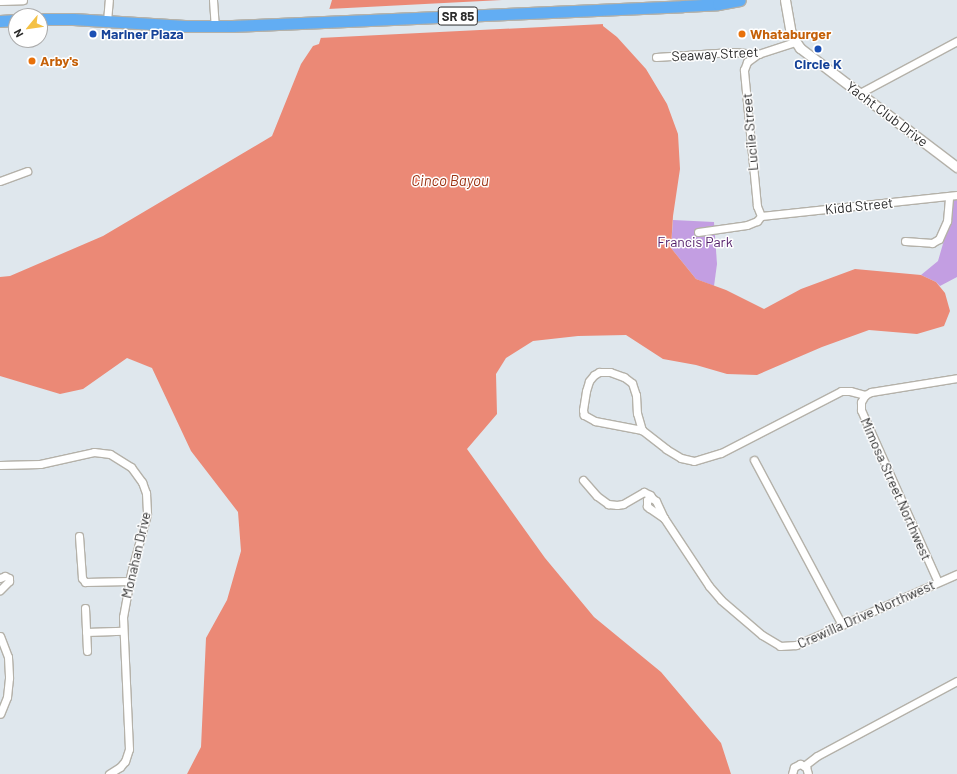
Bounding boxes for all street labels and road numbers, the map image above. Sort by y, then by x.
road number: SR 85 [437,5,479,27]
street label: Seaway Street [671,43,759,65]
street label: Yacht Club Drive [843,78,931,150]
street label: Lucile Street [738,92,762,172]
street label: Kidd Street [824,194,894,218]
street label: Mimosa Street Northwest [857,415,935,563]
street label: Monahan Drive [118,510,154,600]
street label: Crewilla Drive Northwest [795,576,937,652]

